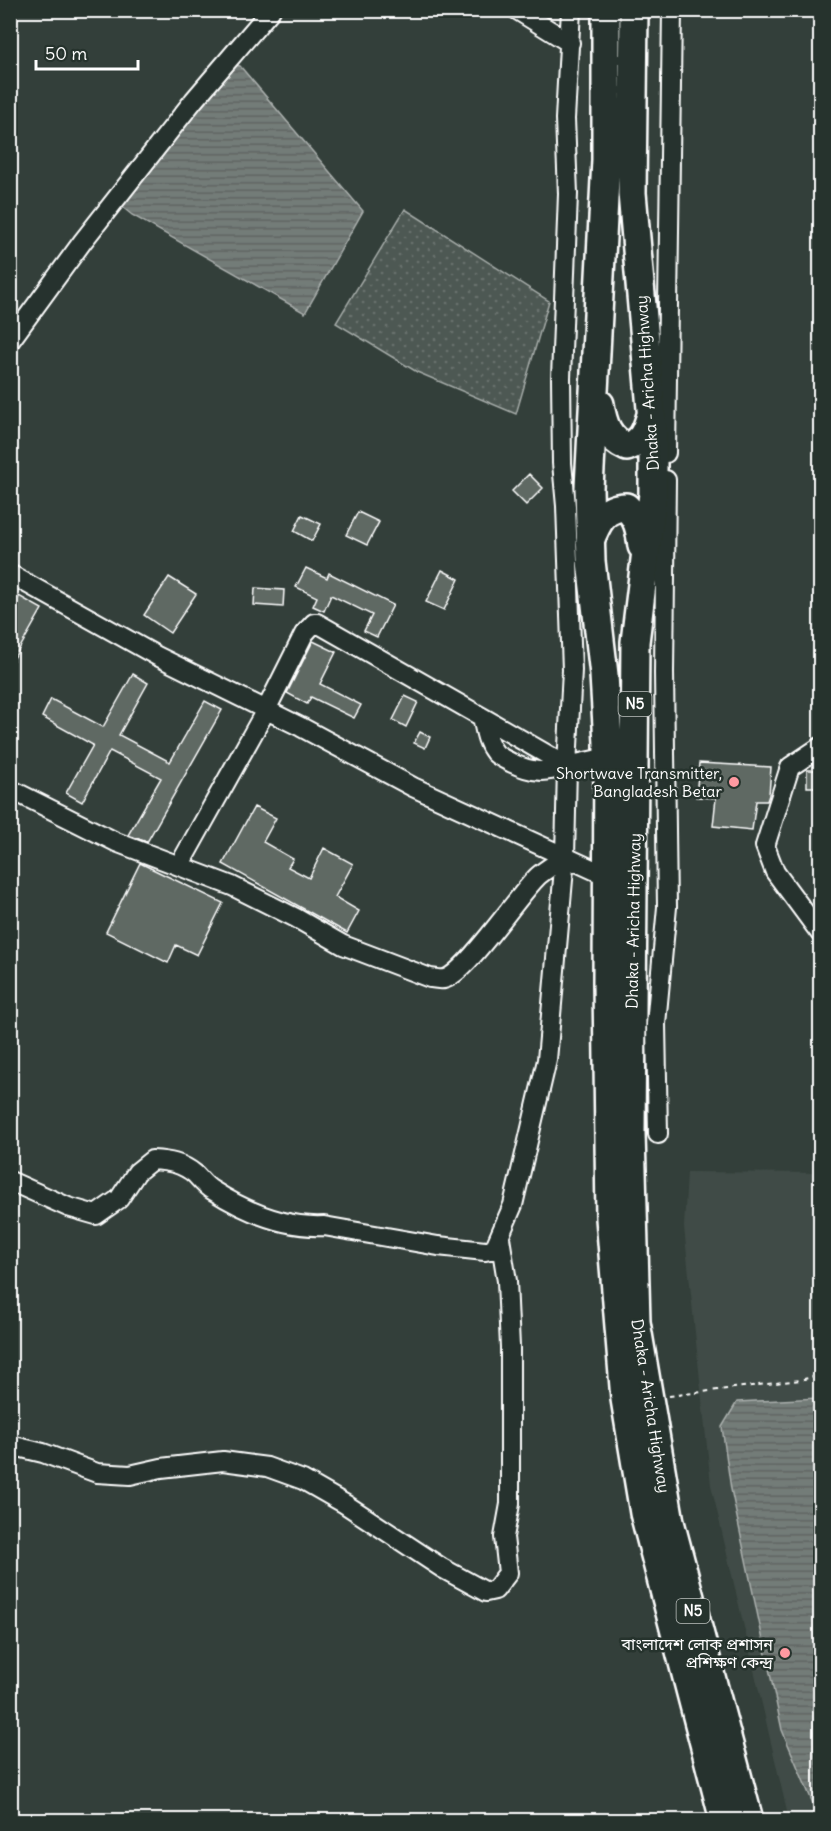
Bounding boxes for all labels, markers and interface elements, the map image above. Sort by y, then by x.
scale bar [36,33,138,71]
text: 50 m [45,42,87,65]
street label: Dhaka - Aricha Highway [631,295,663,471]
road number: N5 [618,692,652,716]
place label: Shortwave Transmitter, Bangladesh Betar [556,763,722,801]
marker: Shortwave Transmitter, Bangladesh Betar [727,775,741,789]
street label: Dhaka - Aricha Highway [621,833,645,1009]
street label: Dhaka - Aricha Highway [627,1318,675,1494]
road number: N5 [676,1599,710,1623]
place label: বাংলাদেশ লোক প্রশাসন প্রশিক্ষণ কেন্দ্র [620,1634,774,1672]
marker: বাংলাদেশ লোক প্রশাসন প্রশিক্ষণ কেন্দ্র [778,1646,792,1660]

